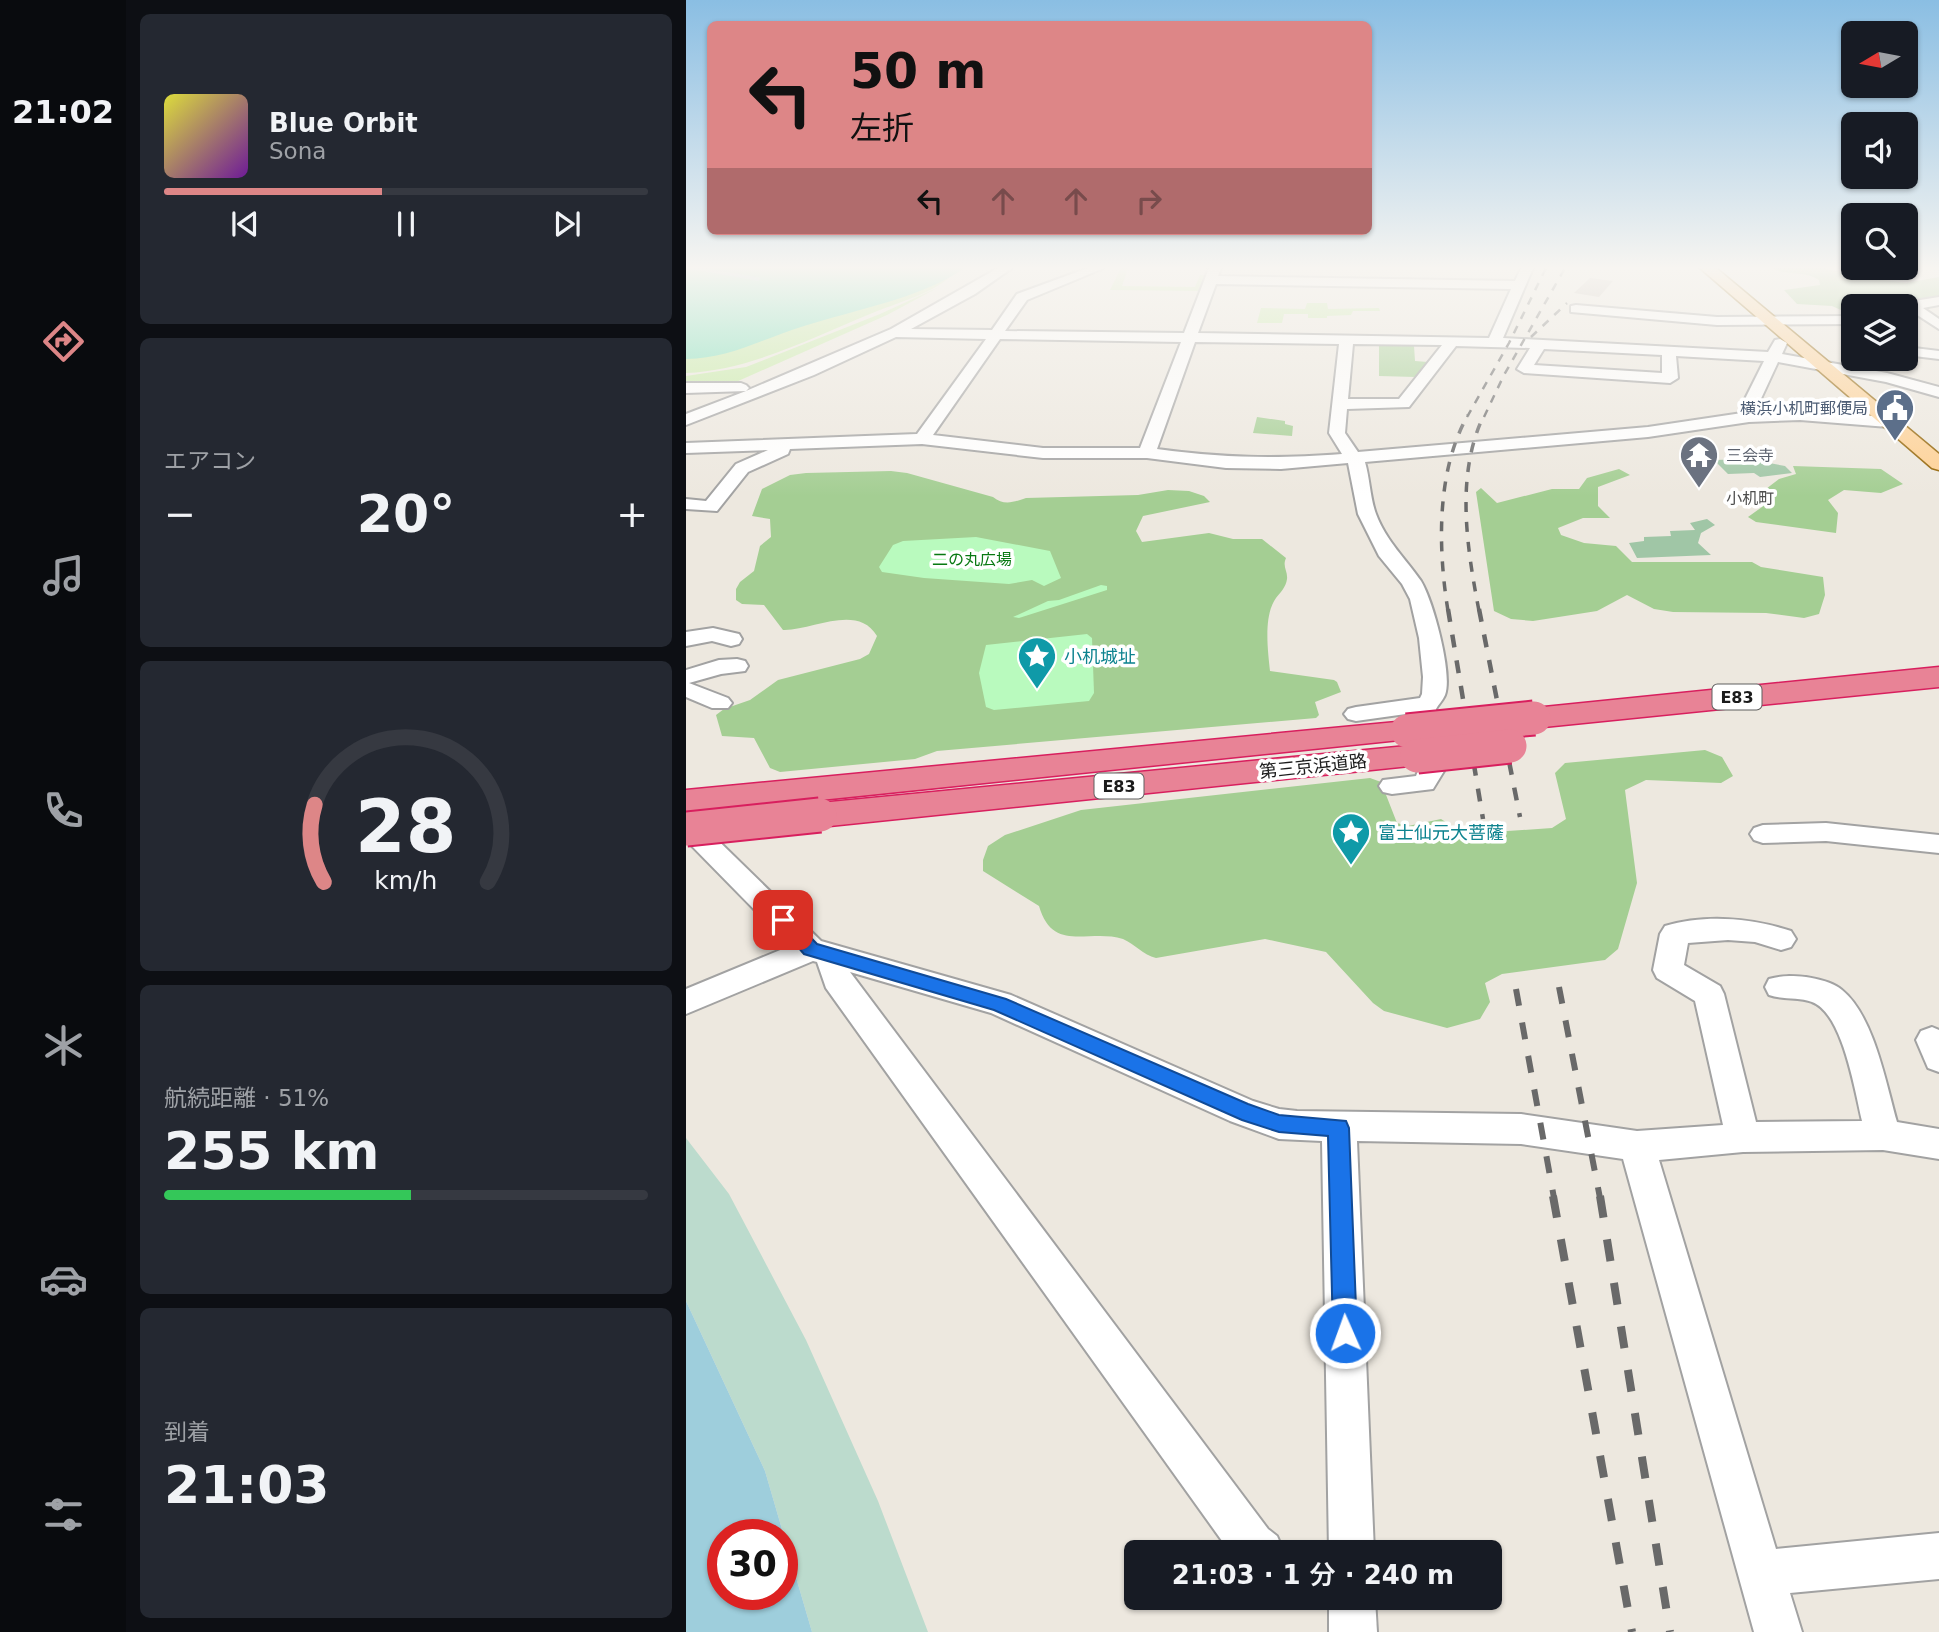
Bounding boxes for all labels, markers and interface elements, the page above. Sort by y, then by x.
north arrow [1841,21,1918,98]
map controls [1841,21,1918,371]
text: 50 m [850,43,986,100]
icon: left [735,49,826,140]
text: 21:02 [12,93,114,131]
text: Blue Orbit [269,108,418,138]
text: 左折 [850,109,914,147]
button: sound [1841,112,1918,189]
text: Sona [269,138,326,164]
icon: left [911,182,949,220]
icon: ahead [984,182,1022,220]
icon: ahead [1057,182,1095,220]
icon: right [1130,182,1168,220]
button: search [1841,203,1918,280]
icon: previous [226,205,264,243]
icon: pause [387,205,425,243]
icon: next [548,205,586,243]
button: layers [1841,294,1918,371]
icon: directions [39,317,88,366]
public building icon: 横浜小机町郵便局 [1874,387,1916,442]
place label: 横浜小机町郵便局 [1740,399,1868,418]
temple icon: 三会寺 [1678,434,1720,489]
place label: 三会寺 [1726,446,1774,465]
text: エアコン [164,448,256,474]
text: 20° [357,484,455,544]
district label: 小机町 [1726,489,1774,508]
text: − [164,492,196,536]
text: + [616,492,648,536]
park label: 二の丸広場 [932,550,1012,569]
icon: music [39,551,88,600]
place icon: 小机城址 [1016,635,1058,690]
place label: 小机城址 [1064,646,1136,667]
road number: E83 [1712,684,1762,710]
street label: 第三京浜道路 [1258,750,1368,782]
road number: E83 [1094,774,1144,799]
text: 28 [355,784,457,869]
icon: phone [39,786,88,835]
place icon: 富士仙元大菩薩 [1330,811,1372,866]
place label: 富士仙元大菩薩 [1378,822,1504,843]
text: km/h [374,866,438,895]
pin [753,890,813,950]
icon: arrive [764,901,802,939]
icon: climate [39,1021,88,1070]
text: 航続距離 · 51% [164,1085,329,1111]
text: 255 km [164,1121,379,1181]
icon: car [39,1255,88,1304]
position arrow [1308,1296,1382,1370]
text: 到着 [164,1419,210,1445]
text: 21:03 [164,1455,330,1515]
icon: filters [39,1490,88,1539]
speed limit sign: 30 [707,1519,798,1610]
text: 21:03 · 1 分 · 240 m [1172,1560,1454,1590]

